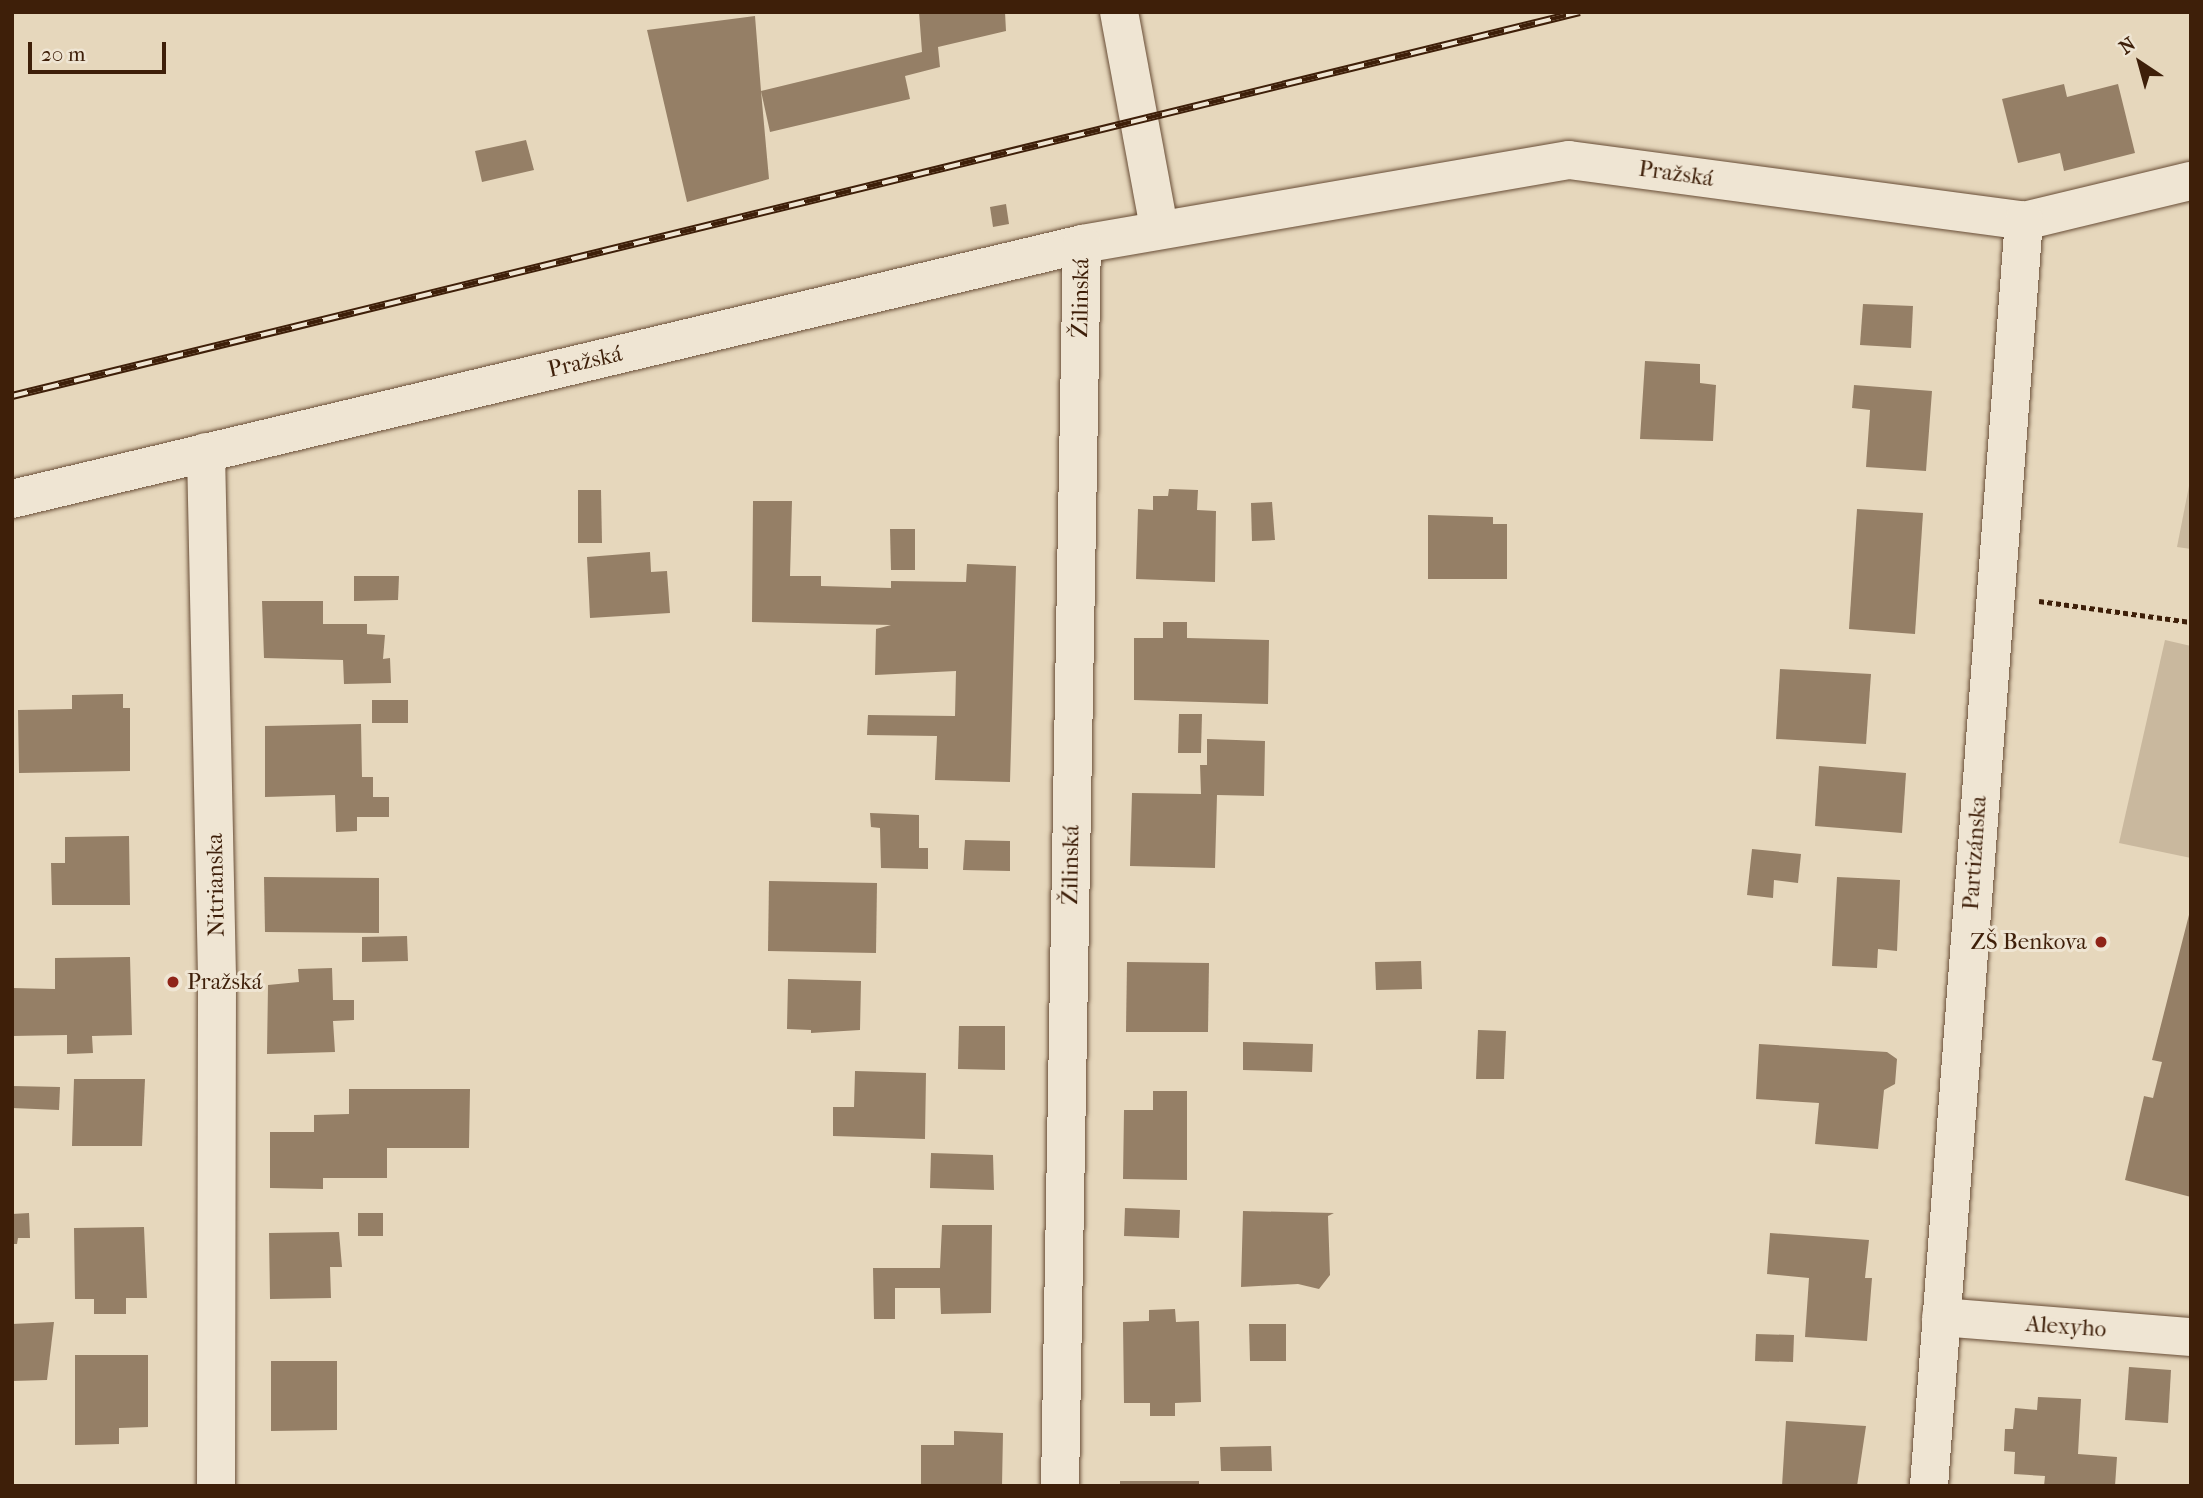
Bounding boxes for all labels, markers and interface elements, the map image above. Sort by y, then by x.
scale bar [32,28,170,72]
north arrow [2105,28,2175,98]
text: N [2115,33,2140,59]
text: 20 m [41,42,85,66]
street label: Pražská [1637,155,1715,193]
street label: Žilinská [1067,258,1095,338]
street label: Pražská [545,340,625,384]
street label: Partizánska [1957,795,1993,911]
street label: Žilinská [1057,825,1085,905]
street label: Nitrianska [201,833,231,937]
place label: ZŠ Benkova [1970,928,2087,956]
marker: ZŠ Benkova [2093,934,2109,950]
place label: Pražská [187,968,262,996]
marker: Pražská [165,974,181,990]
street label: Alexyho [2025,1310,2107,1344]

